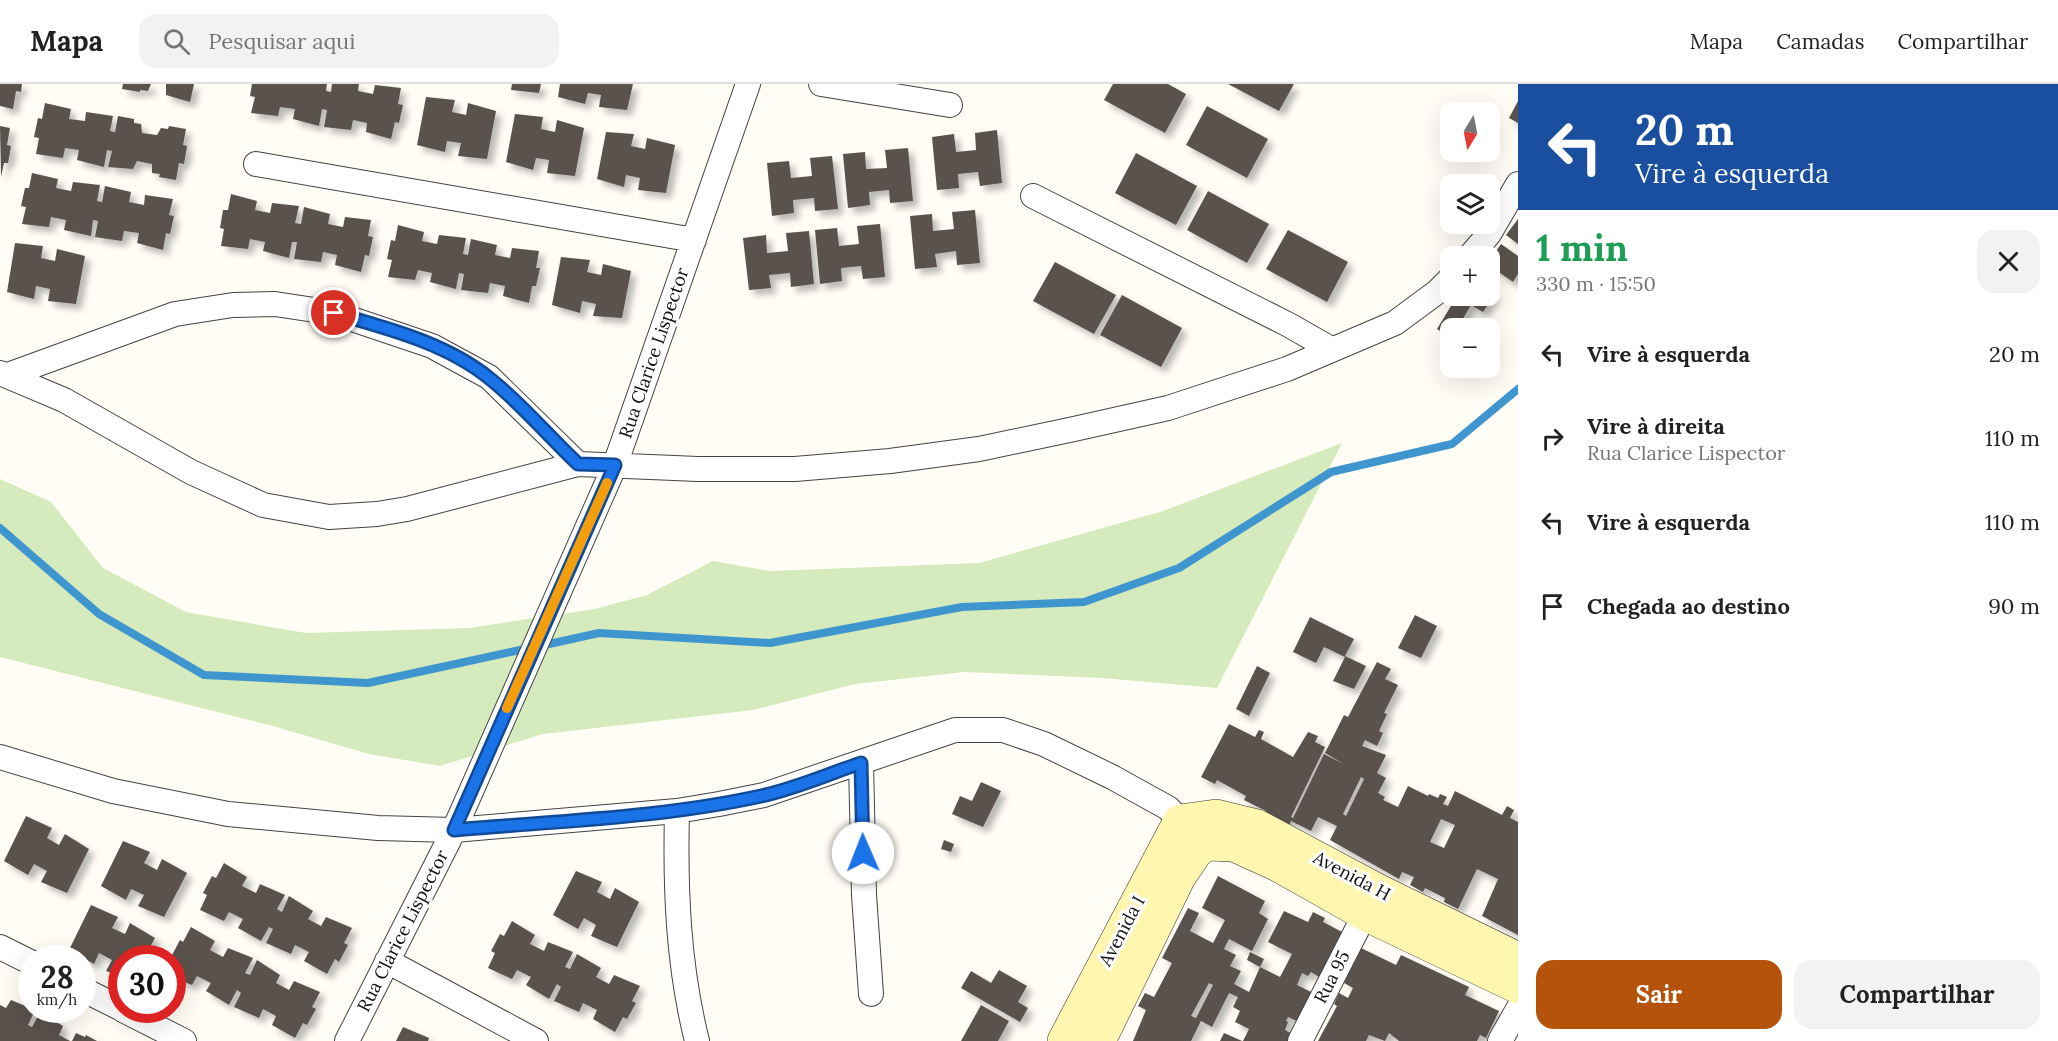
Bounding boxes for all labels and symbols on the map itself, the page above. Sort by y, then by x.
north arrow [1440,102,1500,162]
street label: Rua Clarice Lispector [614,264,694,441]
pin [308,287,359,338]
position arrow [831,821,895,885]
street label: Avenida H [1309,845,1395,906]
street label: Rua Clarice Lispector [352,846,453,1016]
street label: Avenida I [1093,892,1150,971]
speed limit sign: 30 [108,945,186,1023]
street label: Rua 95 [1309,946,1355,1007]

